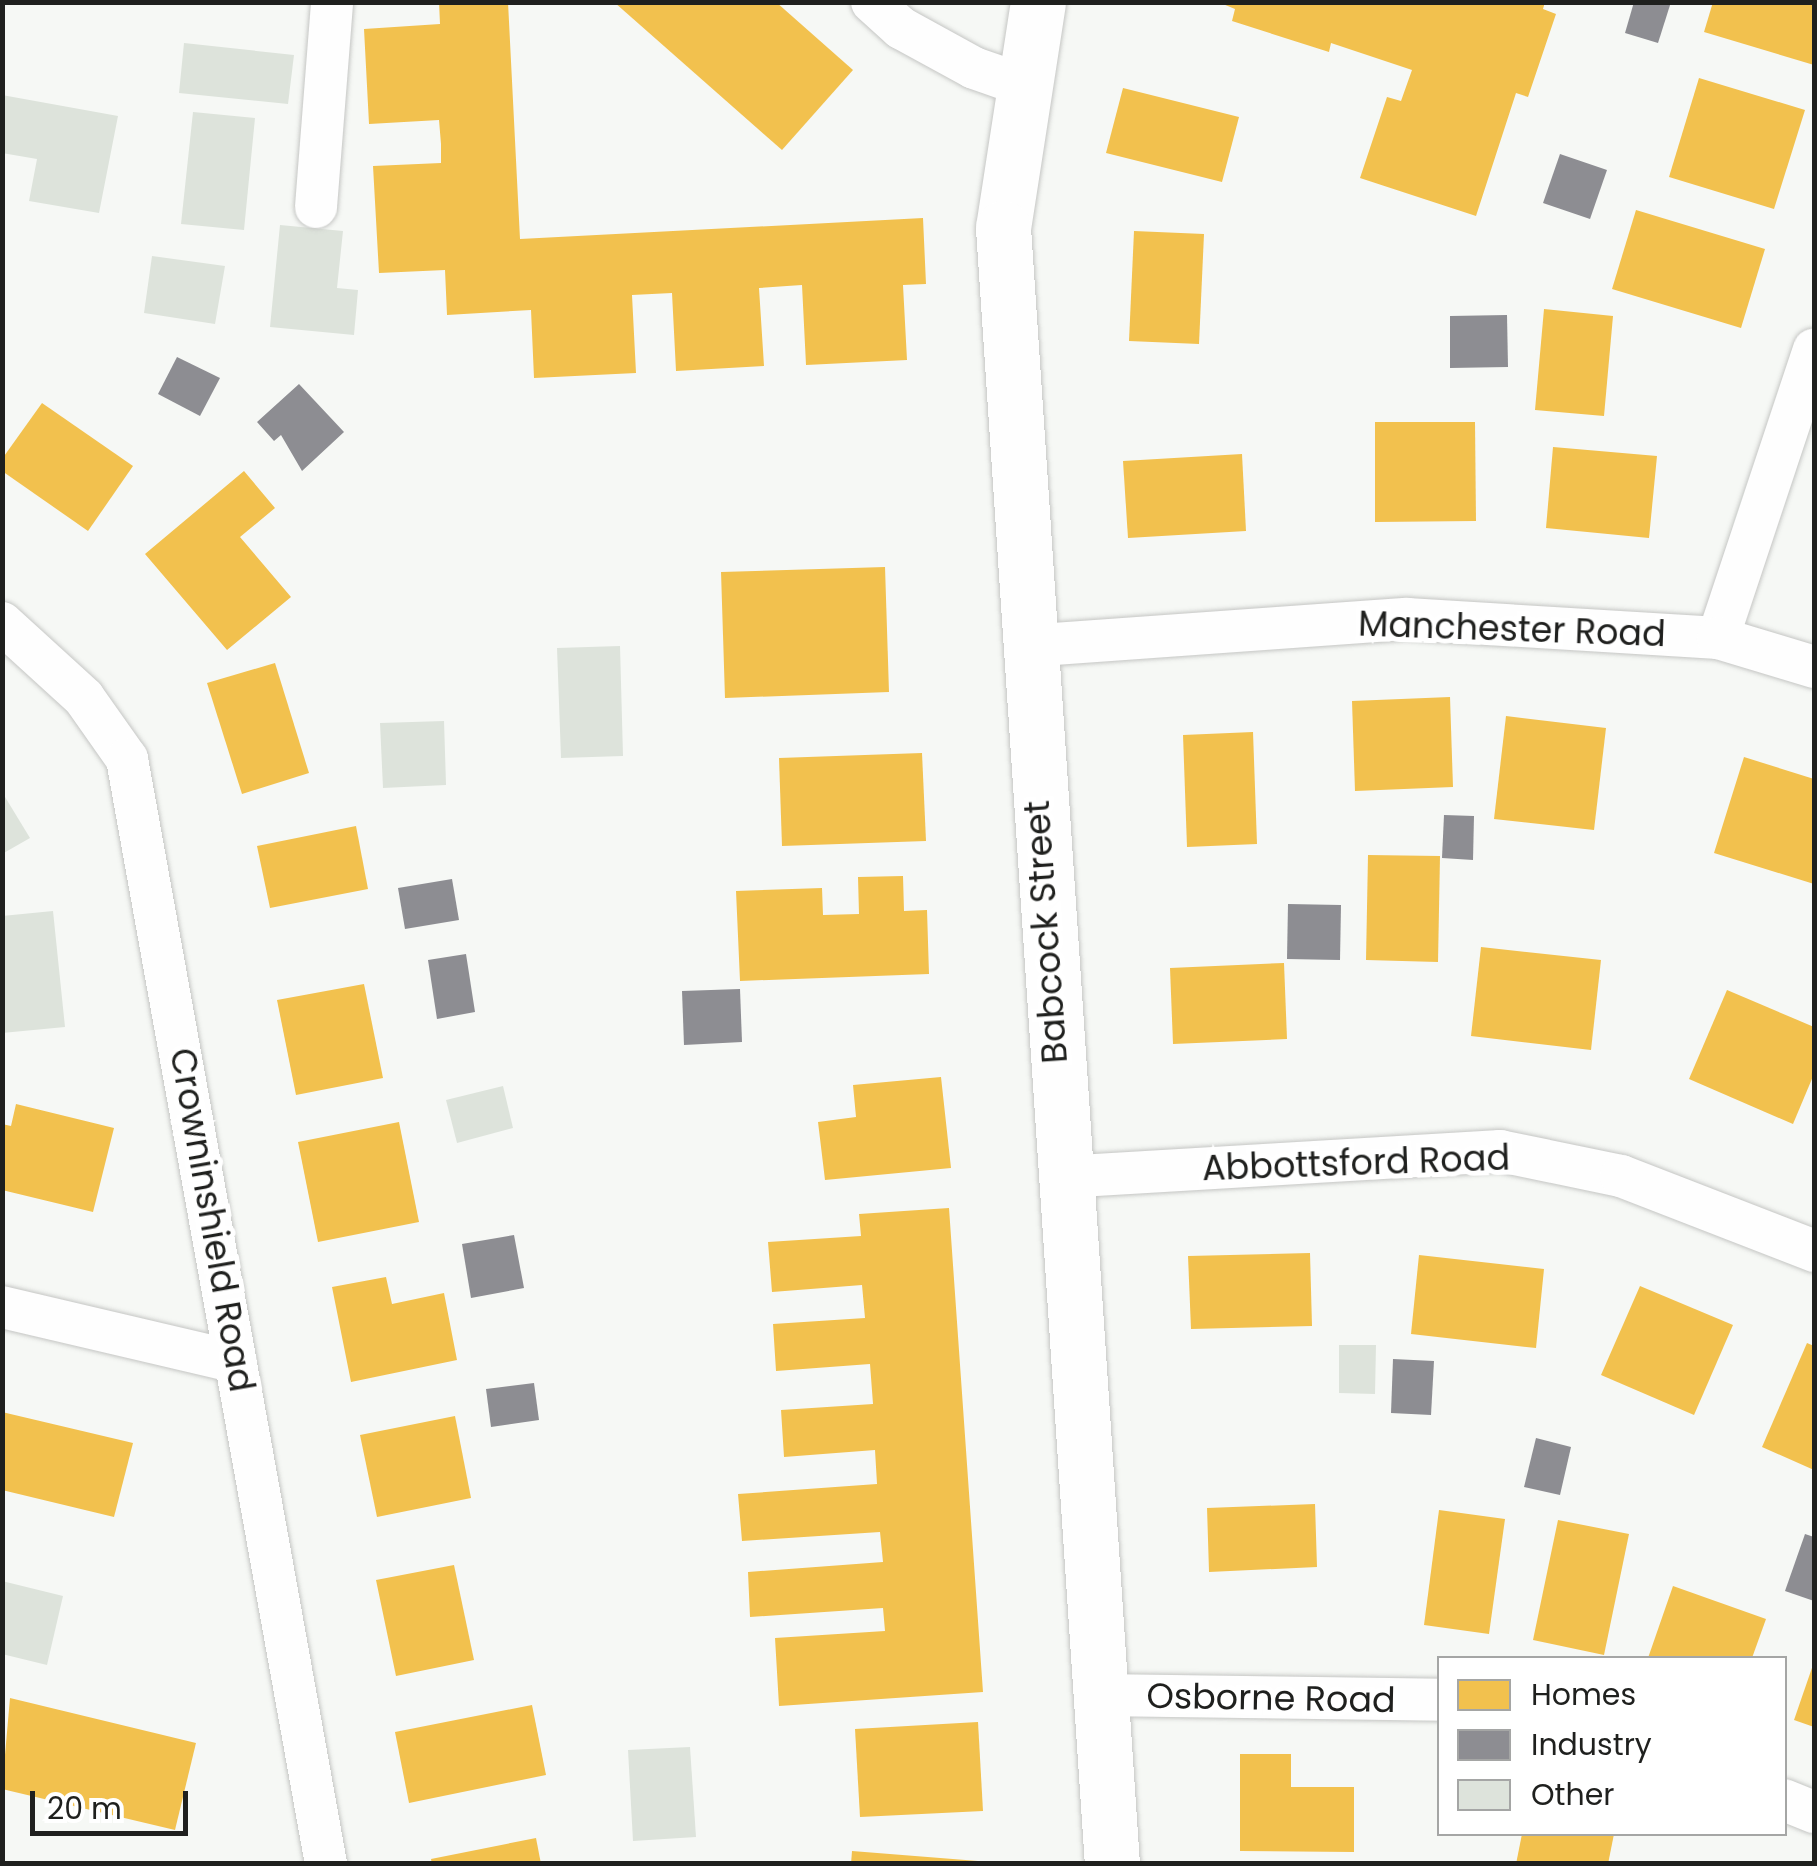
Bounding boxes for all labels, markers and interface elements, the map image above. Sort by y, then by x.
street label: Manchester Road [1358,603,1666,655]
street label: Babcock Street [1016,799,1076,1065]
street label: Crowninshield Road [161,1045,263,1395]
street label: Abbottsford Road [1201,1137,1511,1189]
legend [1437,1656,1787,1836]
text: Homes [1531,1673,1636,1716]
street label: Osborne Road [1146,1675,1396,1721]
text: Industry [1531,1723,1652,1766]
scale bar [35,1771,192,1833]
text: Other [1531,1773,1615,1816]
text: 20 m [47,1787,122,1830]

